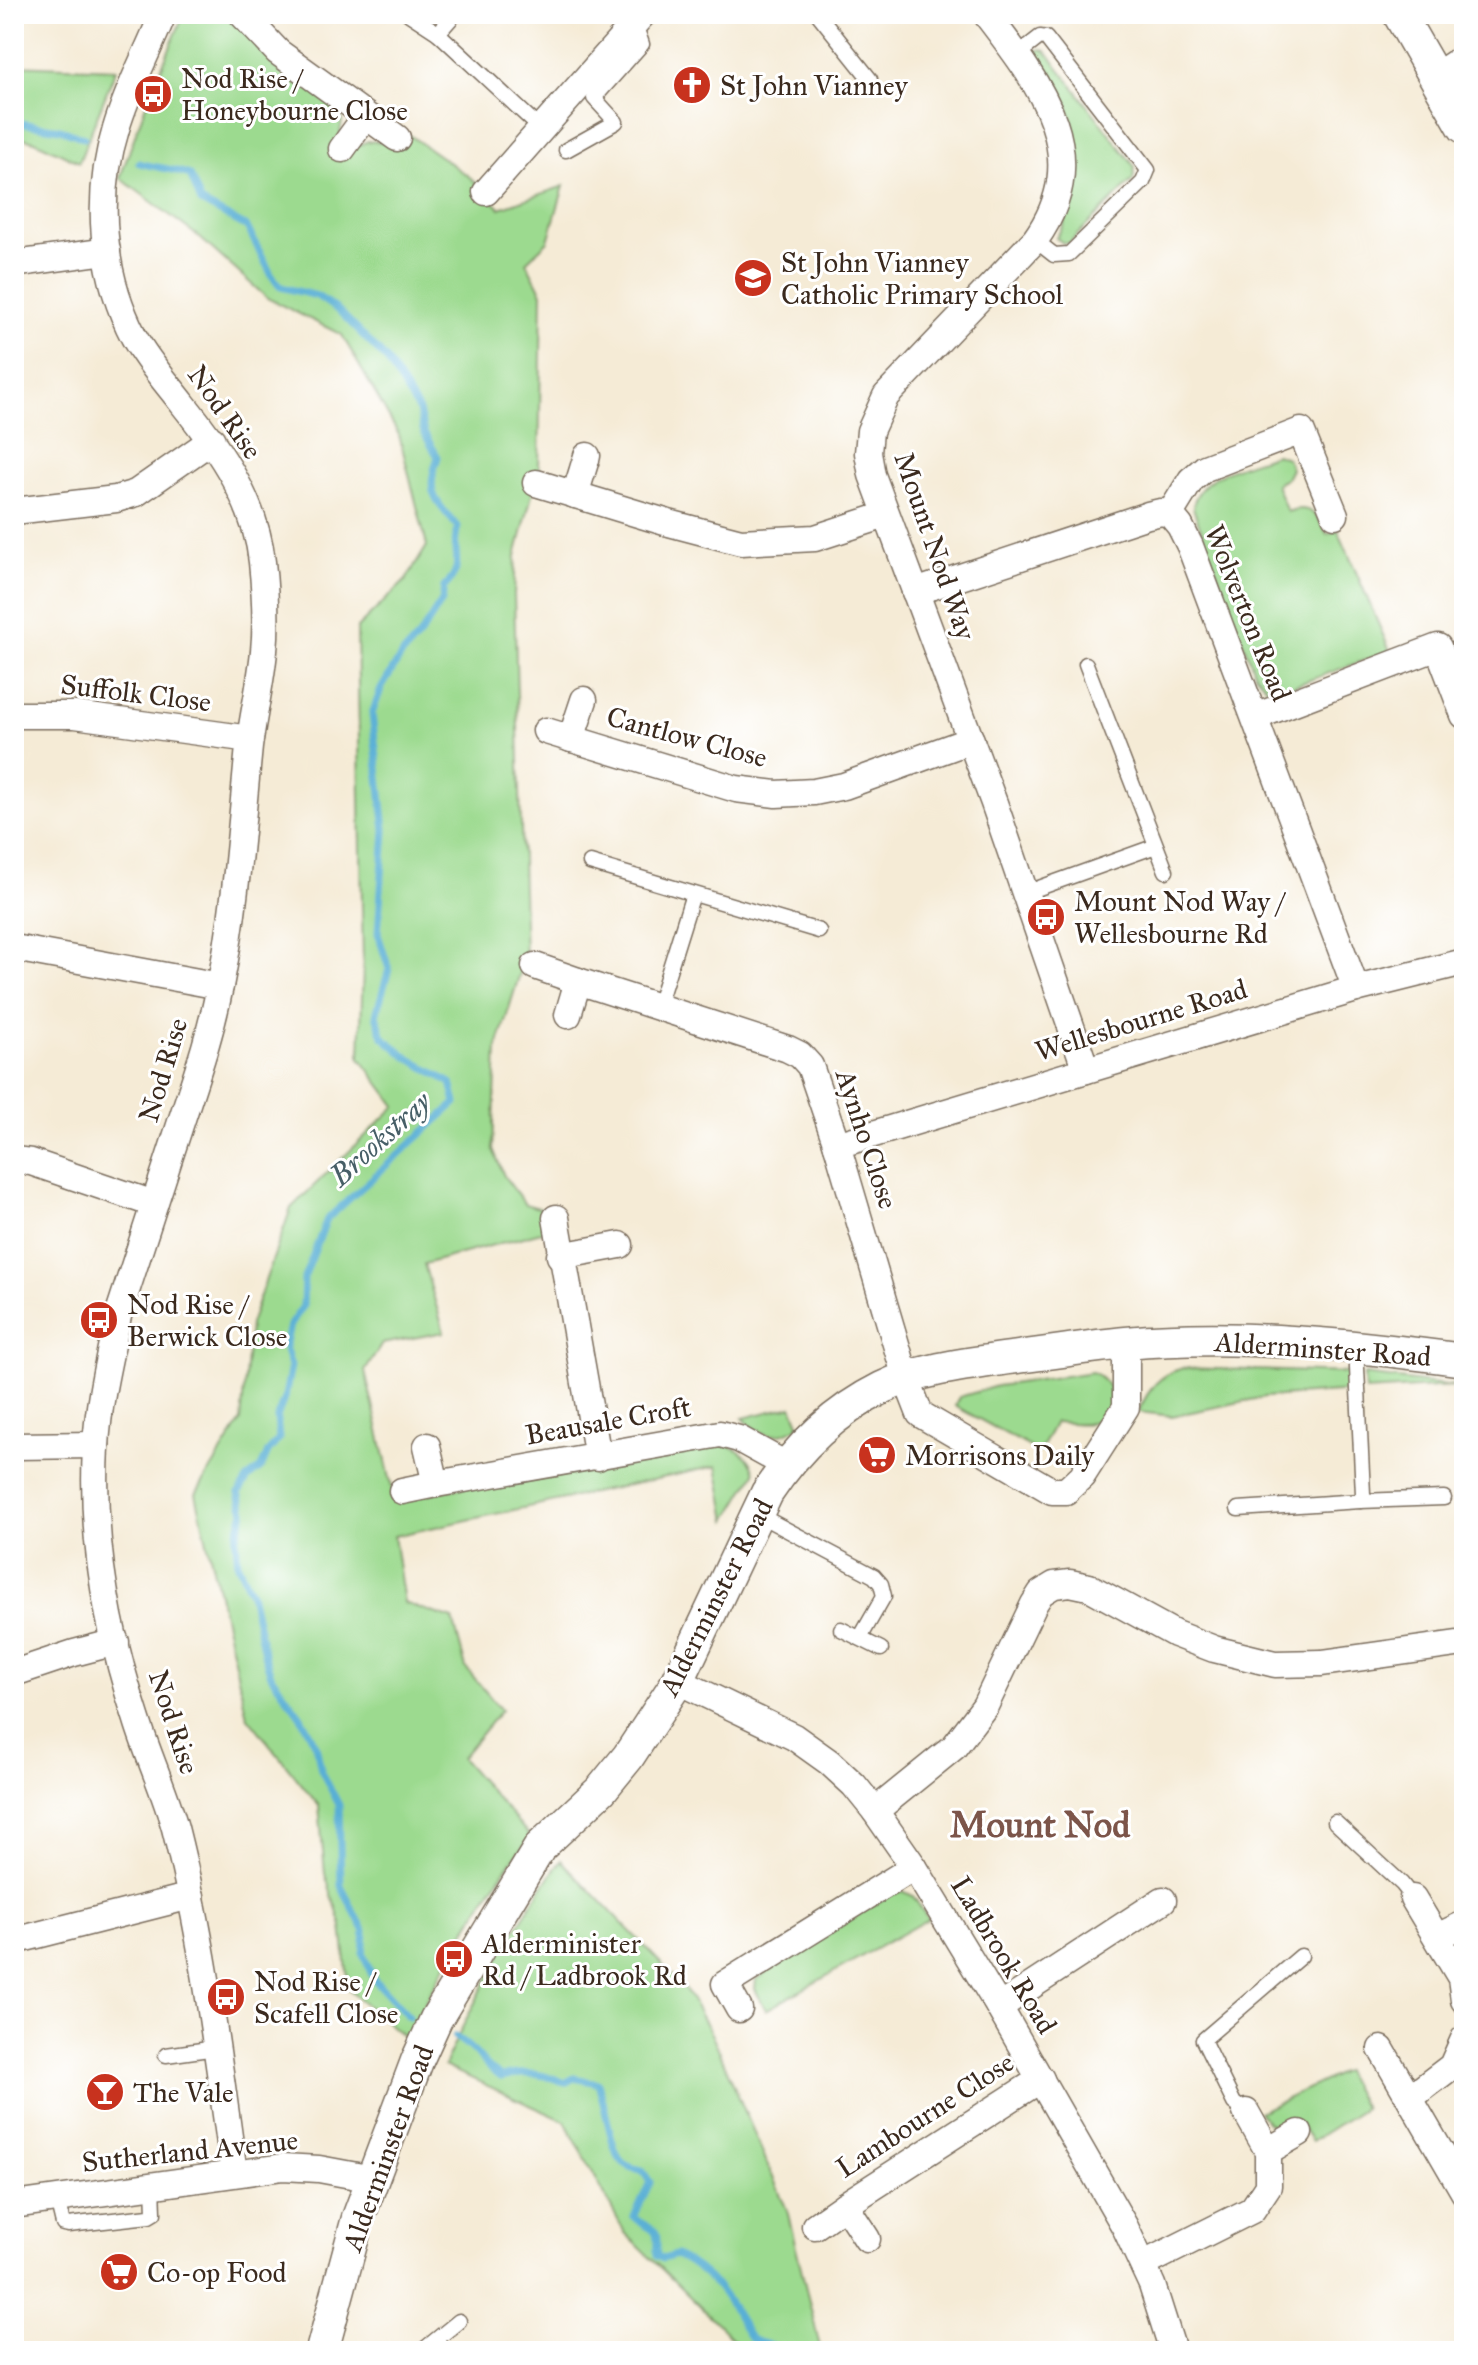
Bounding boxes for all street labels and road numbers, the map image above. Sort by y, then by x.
street label: Nod Rise [180,358,270,466]
street label: Mount Nod Way [887,448,984,645]
street label: Wolverton Road [1197,520,1299,706]
street label: Suffolk Close [59,666,213,720]
street label: Cantlow Close [603,699,771,775]
street label: Wellesbourne Road [1031,971,1251,1069]
street label: Nod Rise [131,1014,195,1126]
street label: Aynho Close [828,1064,906,1213]
street label: Alderminster Road [1213,1324,1432,1374]
street label: Beausale Croft [523,1389,693,1453]
street label: Alderminster Road [651,1492,781,1702]
street label: Nod Rise [141,1666,207,1778]
street label: Ladbrook Road [943,1870,1065,2040]
street label: Alderminster Road [334,2040,442,2257]
street label: Lambourne Close [830,2045,1020,2185]
street label: Sutherland Avenue [80,2122,300,2180]

